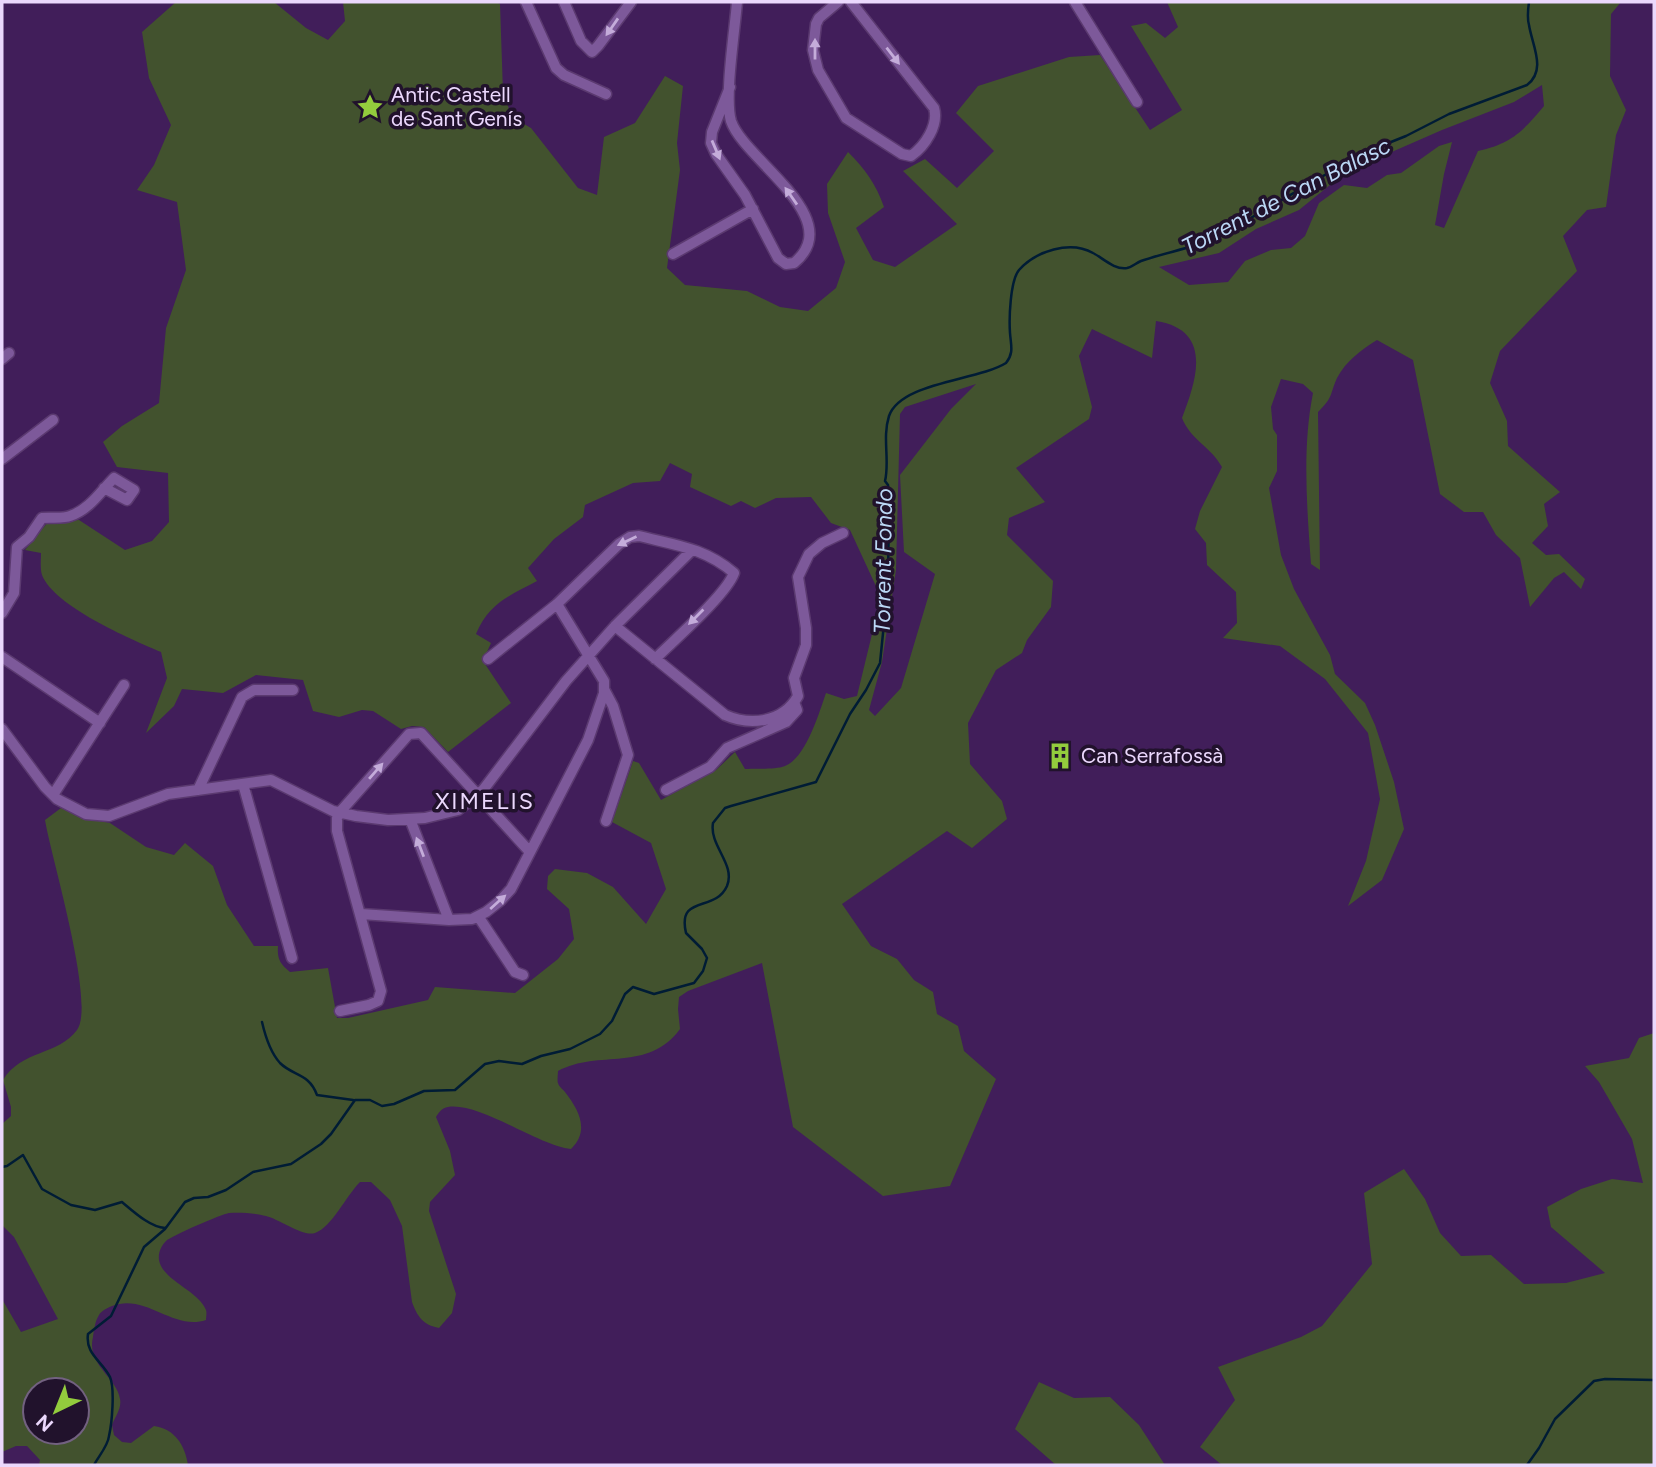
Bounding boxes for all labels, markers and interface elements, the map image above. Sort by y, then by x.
one-way arrow [605,18,619,36]
one-way arrow [809,38,821,60]
one-way arrow [886,46,901,64]
place label: Antic Castell de Sant Genís [391,82,522,131]
place icon: Antic Castell de Sant Genís [355,92,385,122]
water label: Torrent de Can Balasc [1177,131,1395,261]
one-way arrow [710,140,722,160]
one-way arrow [784,187,798,205]
water label: Torrent Fondo [868,488,898,634]
one-way arrow [617,536,637,547]
one-way arrow [688,609,704,625]
building icon: Can Serrafossà [1045,741,1075,771]
place label: Can Serrafossà [1081,743,1223,768]
one-way arrow [368,762,384,780]
district label: XIMELIS [435,787,535,815]
one-way arrow [415,836,426,857]
one-way arrow [489,895,506,911]
north arrow [21,1376,91,1446]
text: N [32,1410,58,1436]

